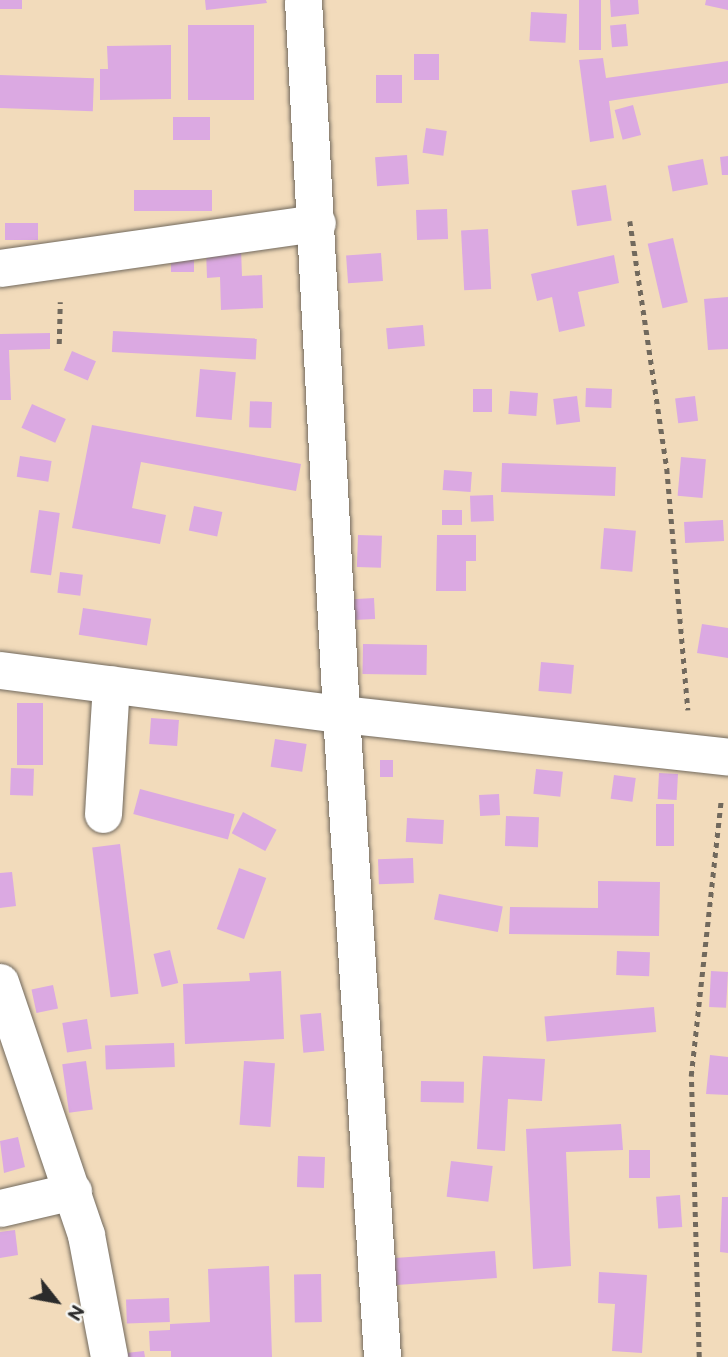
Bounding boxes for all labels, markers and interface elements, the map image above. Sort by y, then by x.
north arrow [21,1266,91,1336]
text: N [61,1300,88,1324]

